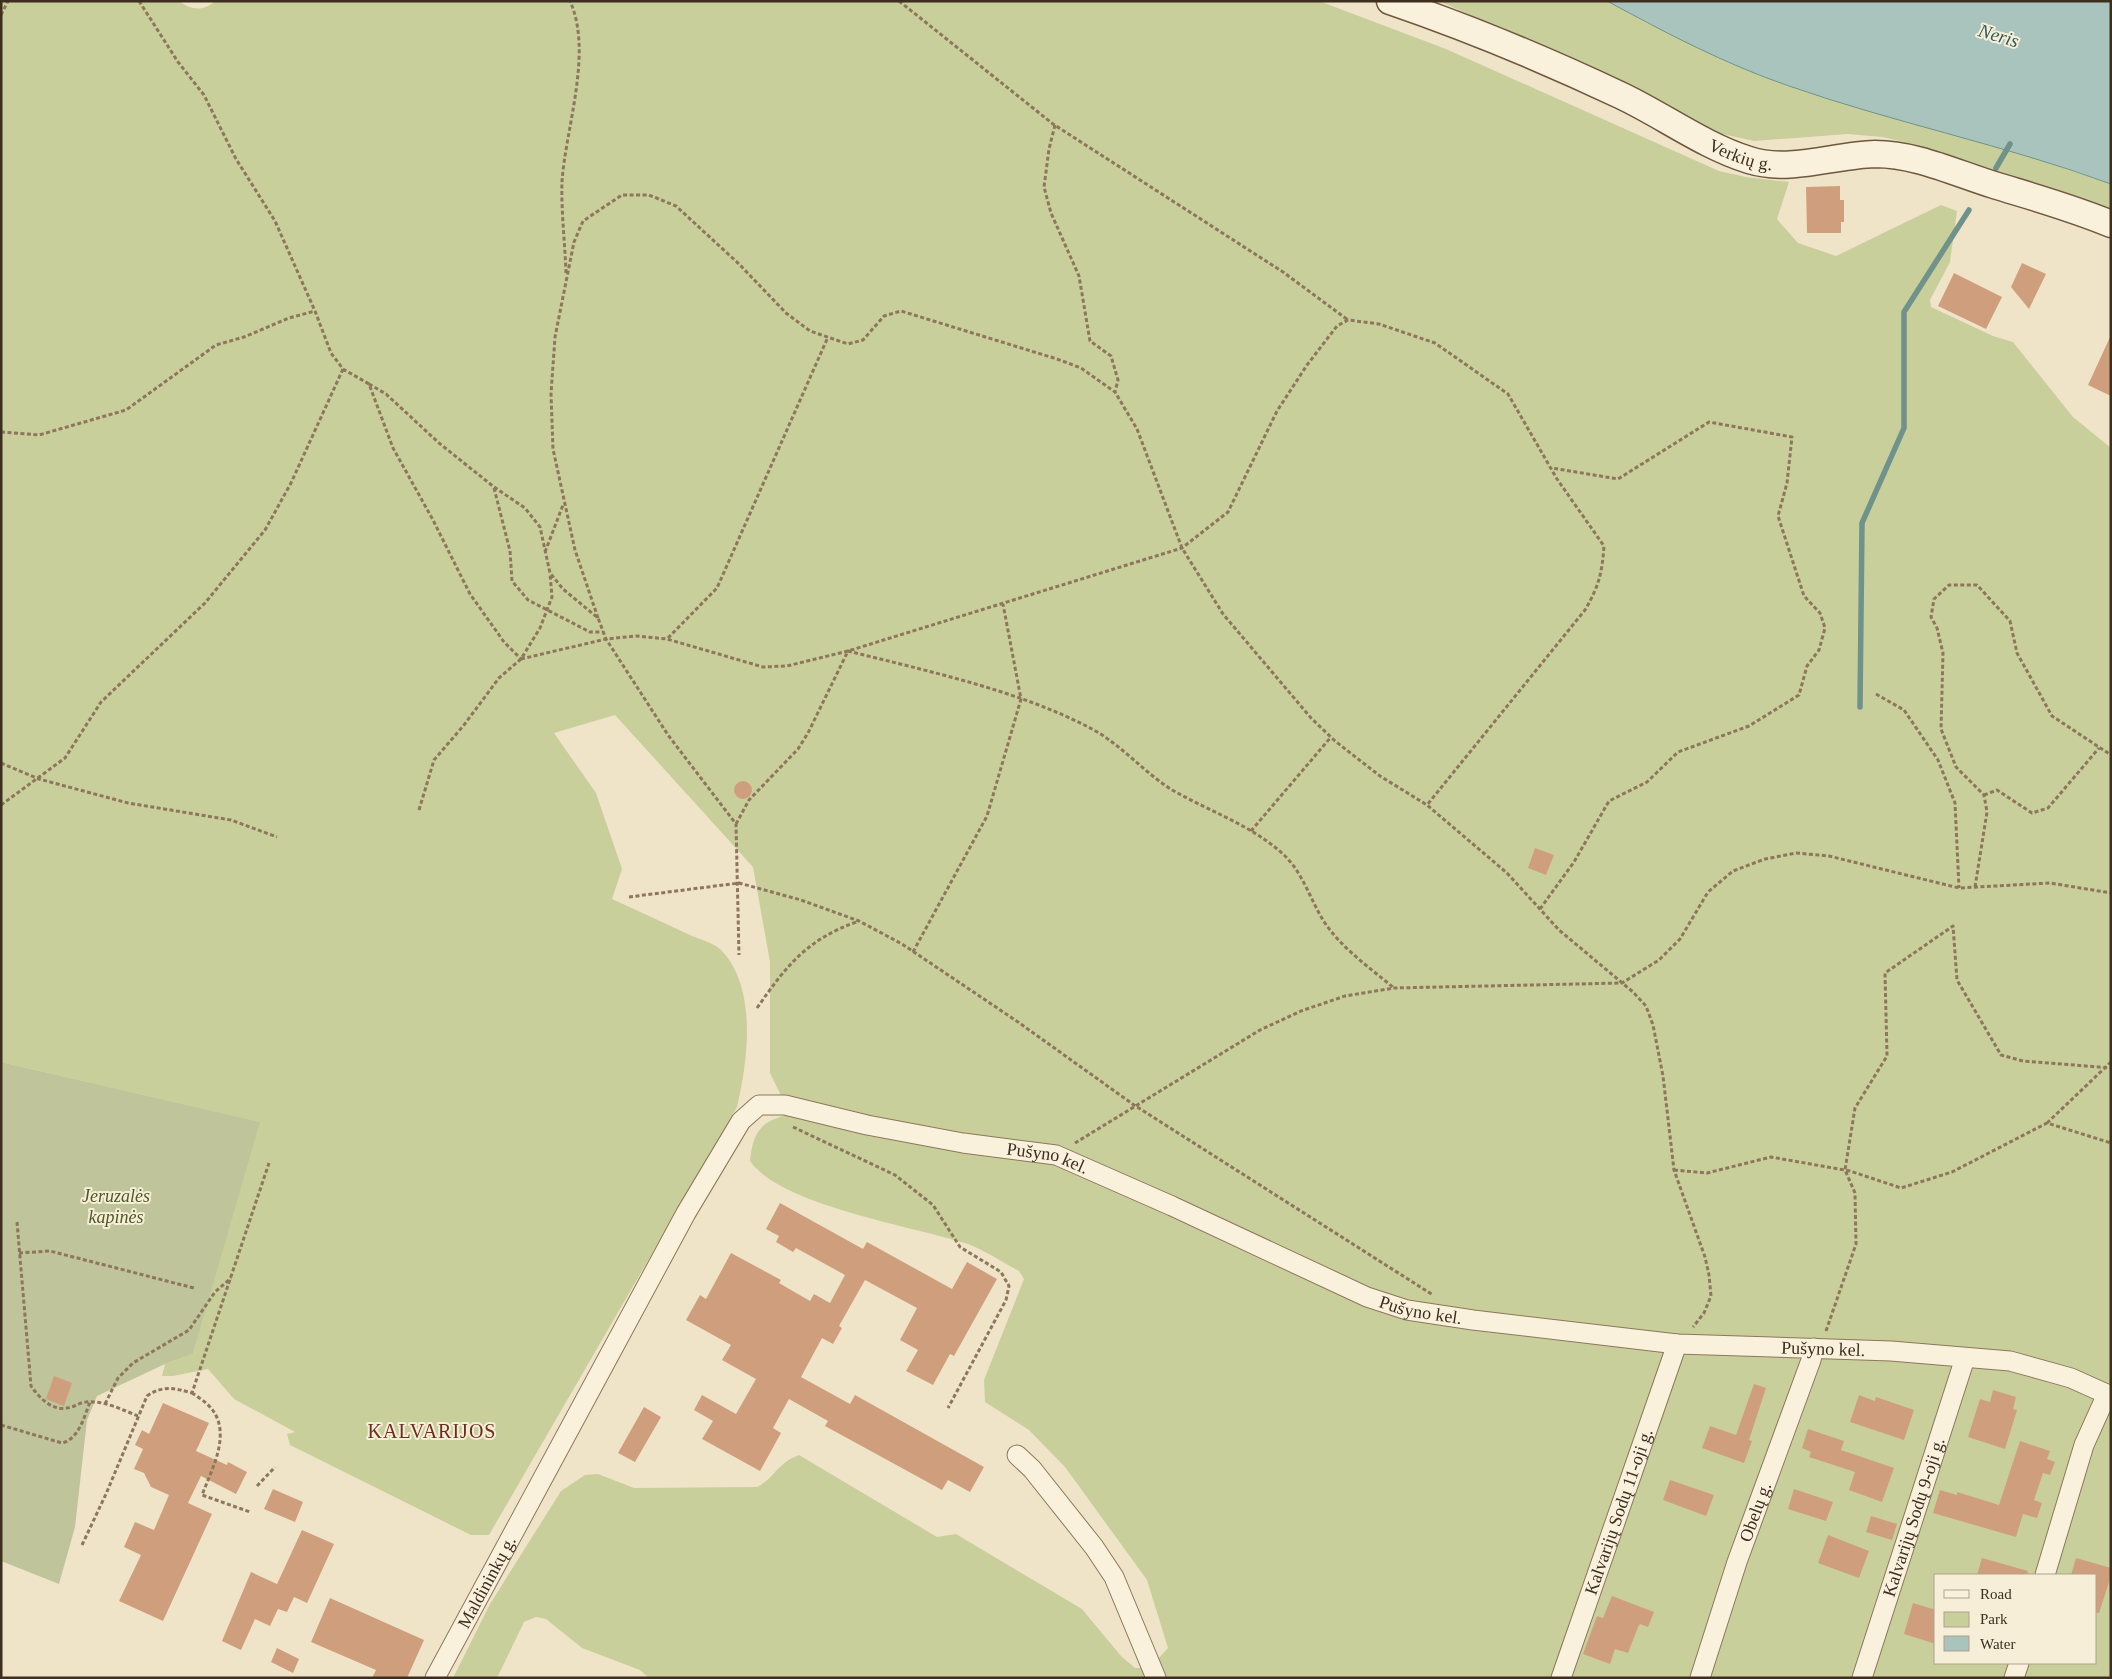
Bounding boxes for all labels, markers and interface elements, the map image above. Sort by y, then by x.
water label: Neris [1975,19,2022,52]
street label: Verkių g. [1706,135,1773,174]
street label: Pušyno kel. [1006,1139,1092,1178]
park label: Jeruzalės kapinės [82,1186,150,1227]
street label: Pušyno kel. [1377,1292,1463,1328]
street label: Pušyno kel. [1781,1337,1866,1360]
district label: KALVARIJOS [368,1420,496,1442]
street label: Kalvarijų Sodų 11-oji g. [1581,1426,1657,1597]
street label: Kalvarijų Sodų 9-oji g. [1879,1435,1949,1599]
street label: Obelų g. [1735,1479,1775,1545]
street label: Maldininkų g. [454,1532,520,1632]
legend [1934,1574,2097,1664]
text: Road [1980,1586,2012,1602]
text: Park [1980,1611,2008,1627]
text: Water [1980,1636,2015,1652]

